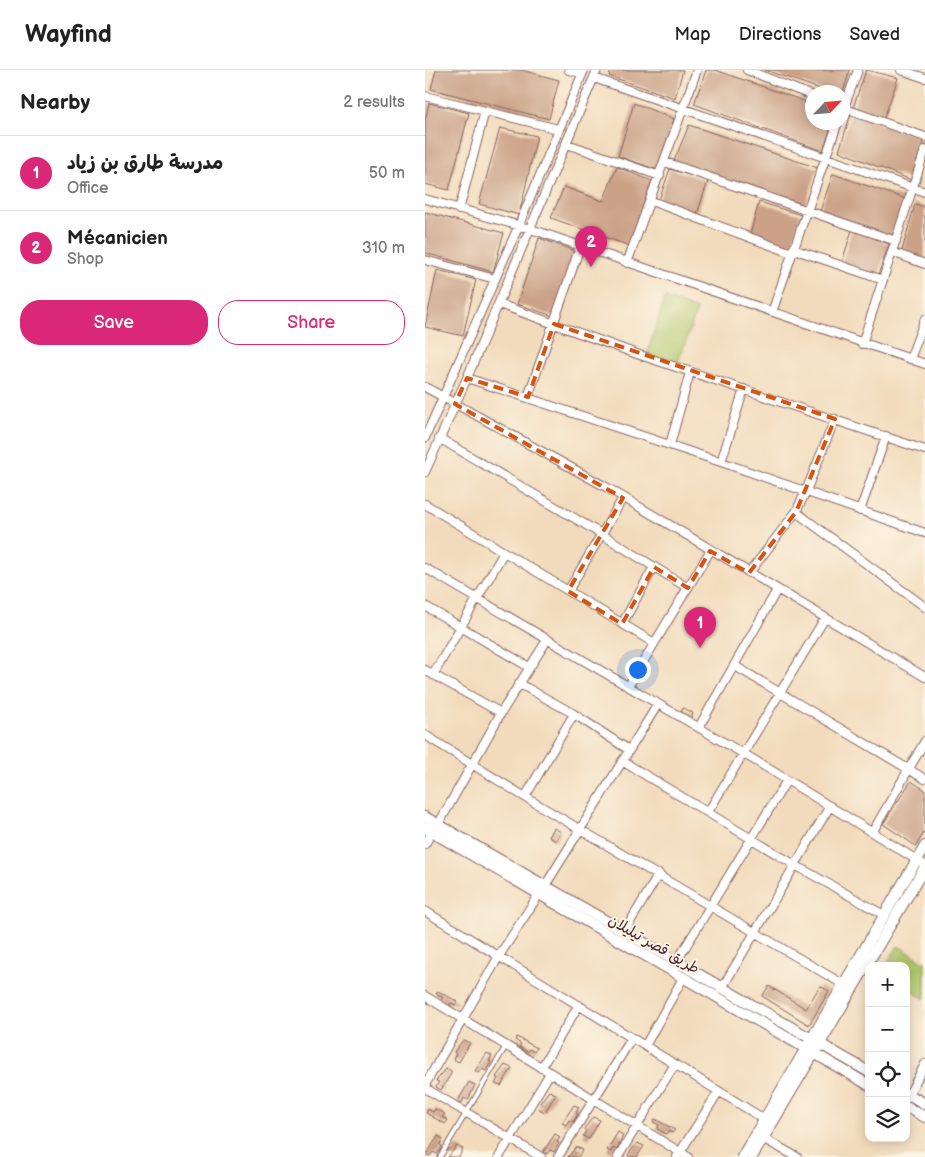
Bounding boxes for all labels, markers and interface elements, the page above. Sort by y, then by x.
text: Wayfind [25,20,112,49]
text: Map [675,24,711,45]
text: Directions [739,24,821,45]
text: Saved [849,24,900,45]
north arrow [805,85,850,130]
text: Nearby [20,90,90,115]
text: 2 results [343,93,405,112]
text: مدرسة طارق بن زياد [67,152,223,175]
text: 1 [33,164,39,183]
text: 50 m [369,164,405,183]
text: Office [67,179,109,198]
pin: 2 [575,226,607,267]
text: Mécanicien [67,227,168,250]
text: 2 [31,239,41,258]
text: 310 m [362,239,405,258]
text: Shop [67,250,104,269]
button: Save [20,300,208,345]
button: Share [218,300,405,345]
pin: 1 [684,607,716,648]
your location [625,657,651,683]
street label: طريق قصر تيليلان [605,911,703,978]
map controls [865,962,910,1142]
button: + [865,962,910,1007]
button: − [865,1007,910,1052]
button: locate [865,1052,910,1097]
button: layers [865,1097,910,1142]

